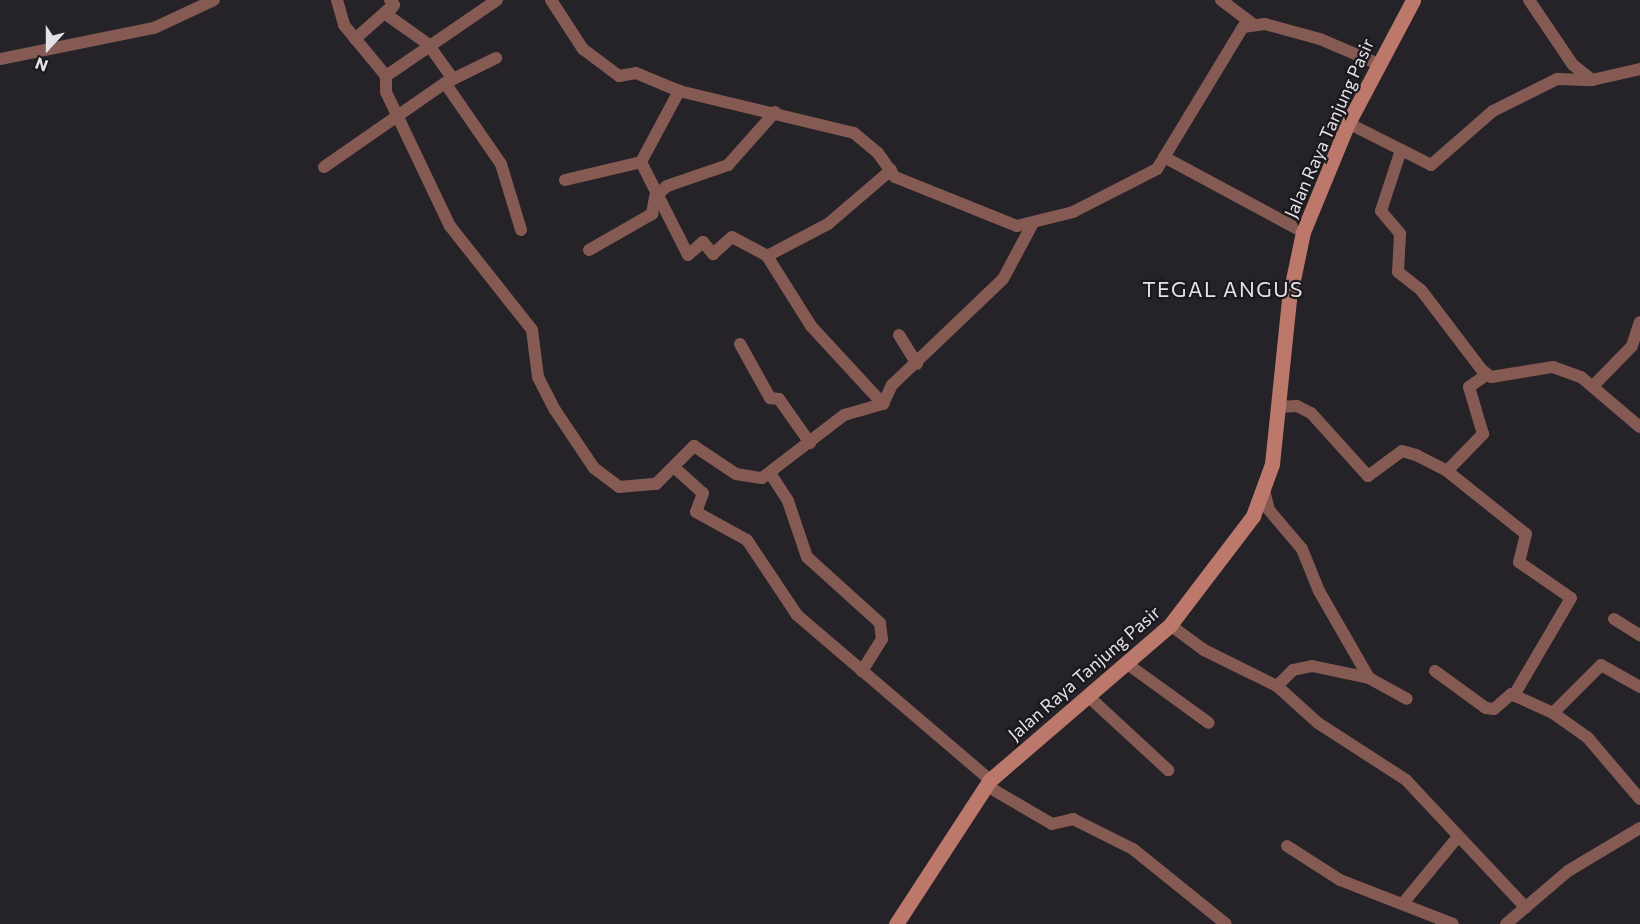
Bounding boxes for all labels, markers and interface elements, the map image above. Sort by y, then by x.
north arrow [18,18,78,78]
street label: Jalan Raya Tanjung Pasir [1280,35,1378,221]
text: N [32,54,50,76]
district label: TEGAL ANGUS [1142,276,1304,302]
street label: Jalan Raya Tanjung Pasir [1004,601,1164,745]

